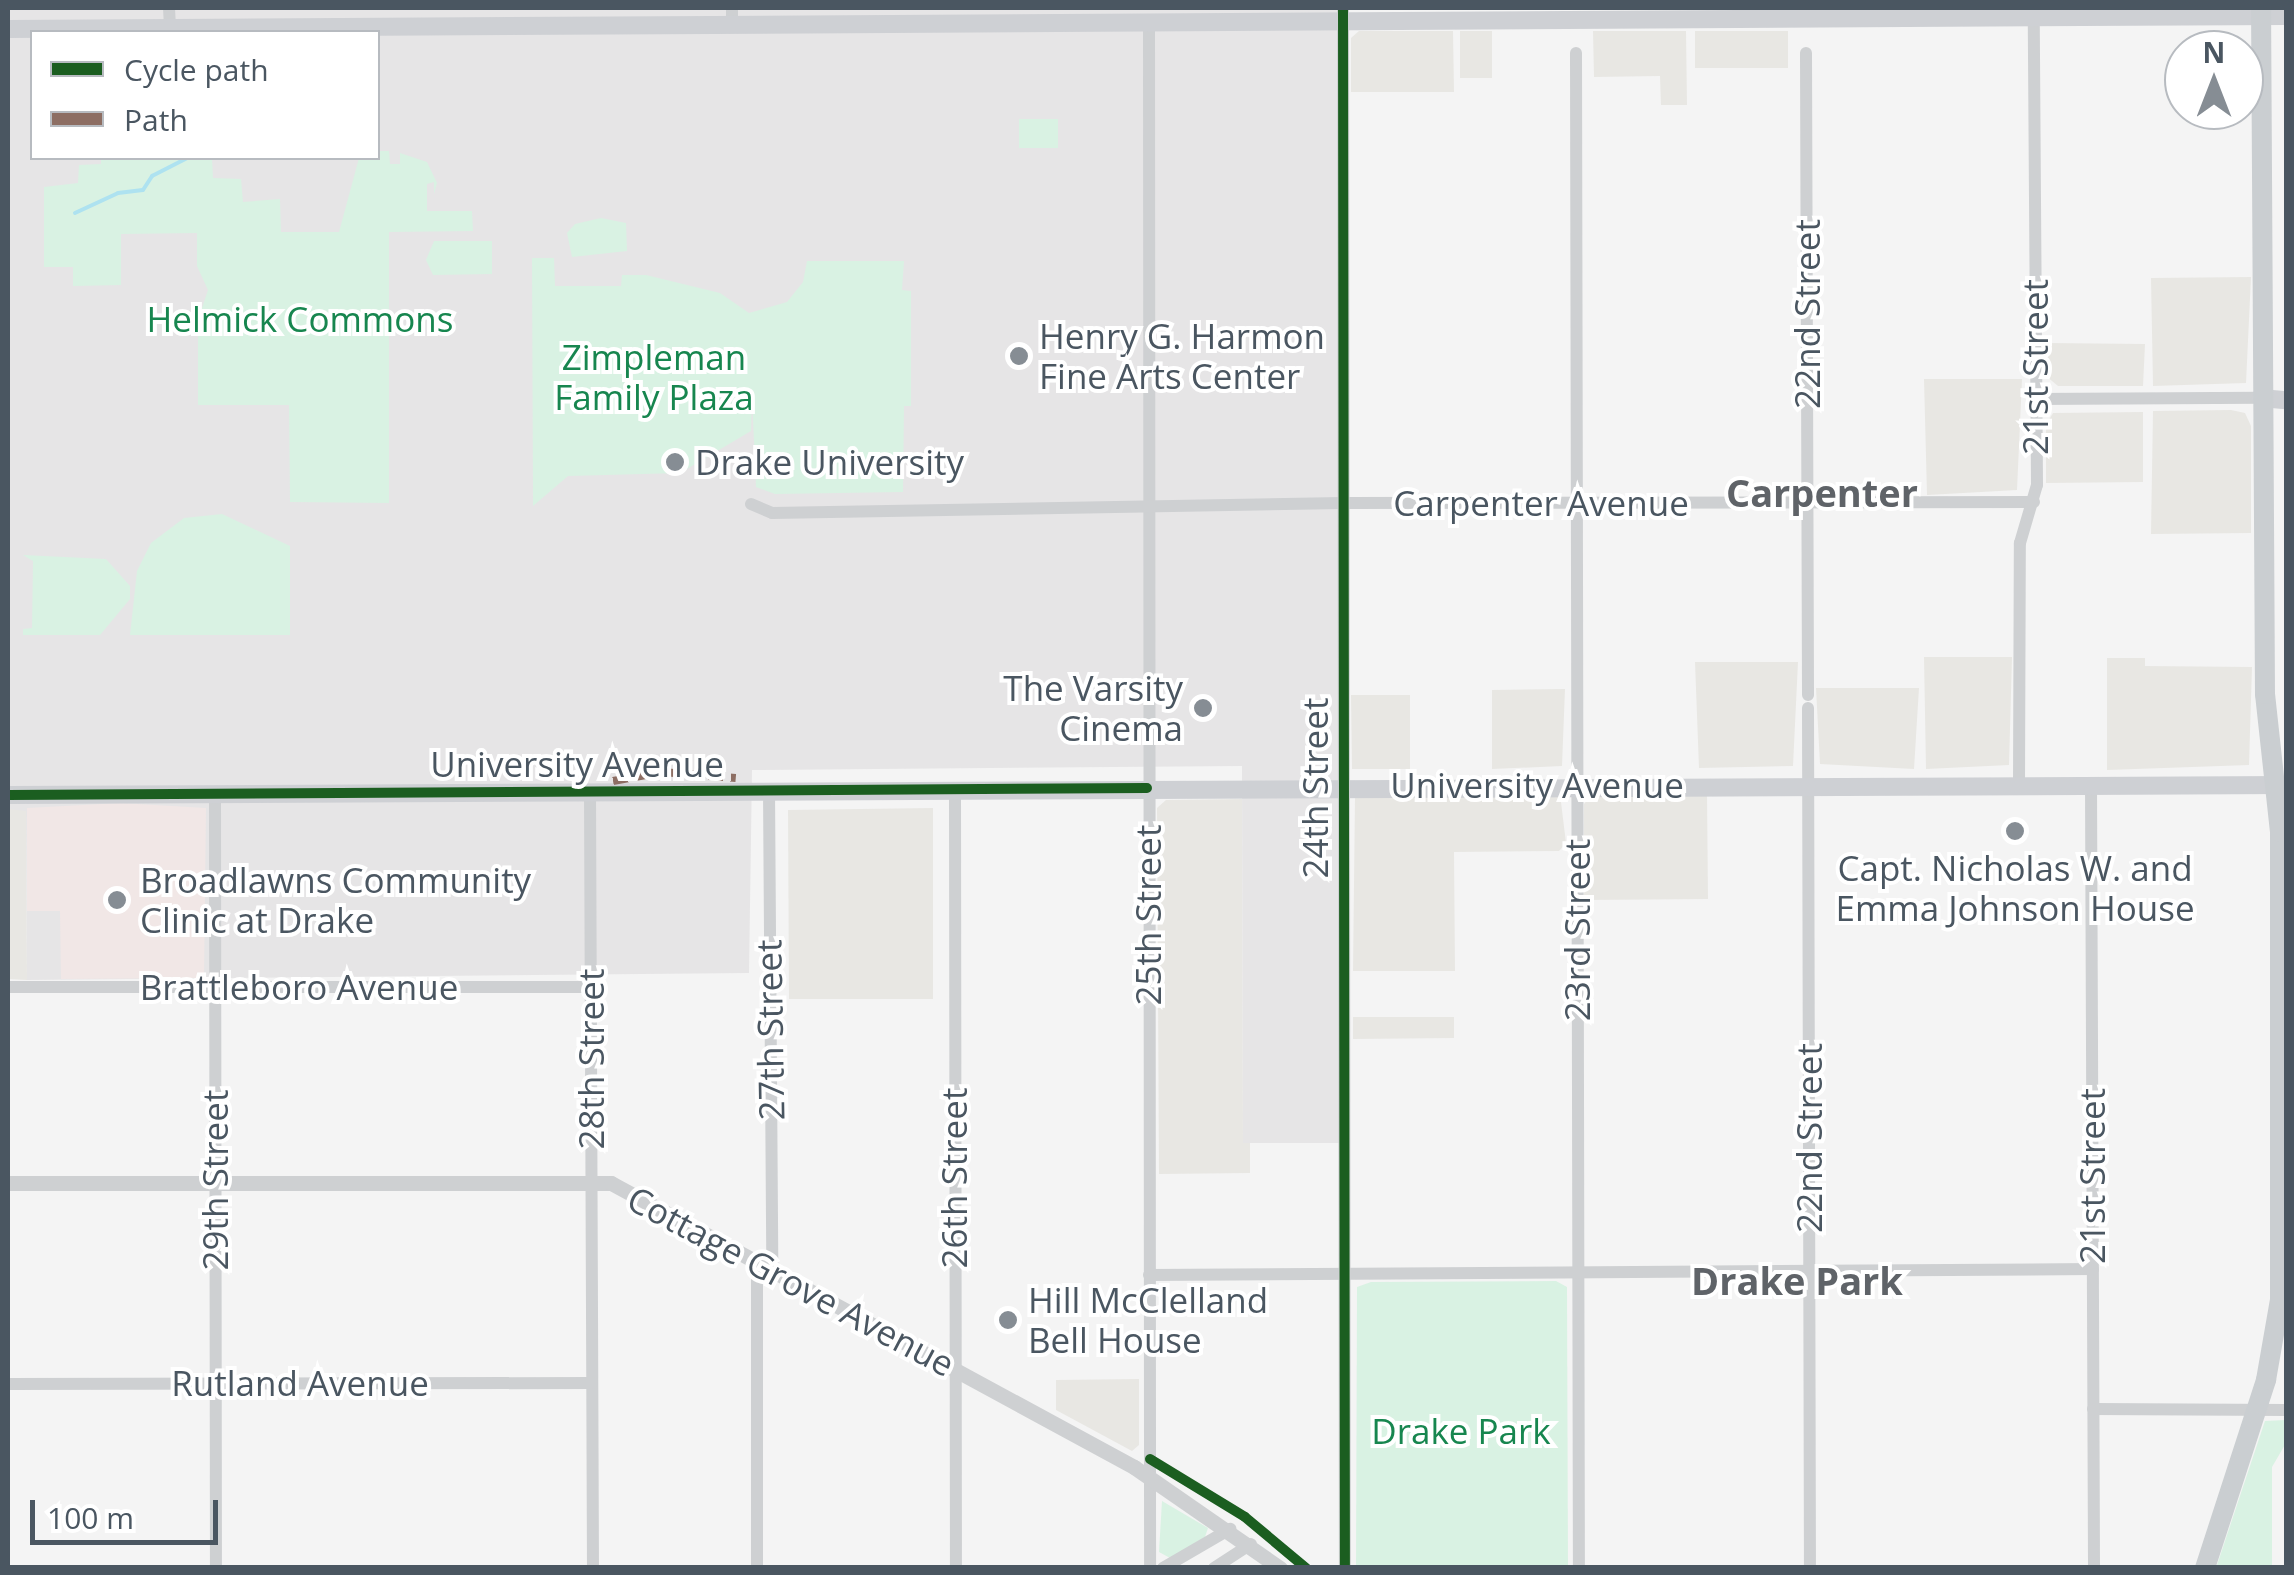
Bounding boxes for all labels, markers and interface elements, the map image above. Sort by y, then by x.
legend [30,30,380,160]
north arrow [2164,30,2264,130]
text: N [2203,33,2225,71]
text: Cycle path [124,49,269,90]
text: Path [124,99,188,140]
street label: 22nd Street [1786,219,1828,409]
street label: 21st Street [2014,279,2056,455]
park label: Helmick Commons [147,298,453,340]
place label: Henry G. Harmon Fine Arts Center [1039,315,1325,397]
park label: Zimpleman Family Plaza [554,336,754,418]
marker: Henry G. Harmon Fine Arts Center [1008,345,1030,367]
place label: Drake University [695,441,964,483]
marker: Drake University [664,451,686,473]
district label: Carpenter [1726,470,1918,516]
street label: Carpenter Avenue [1393,482,1689,524]
place label: The Varsity Cinema [1003,667,1183,749]
marker: The Varsity Cinema [1192,697,1214,719]
street label: 24th Street [1294,698,1336,878]
street label: University Avenue [430,743,724,785]
street label: University Avenue [1390,764,1684,806]
marker: Capt. Nicholas W. and Emma Johnson House [2004,820,2026,842]
street label: 25th Street [1127,825,1169,1005]
street label: 23rd Street [1556,839,1598,1021]
place label: Capt. Nicholas W. and Emma Johnson House [1835,847,2195,929]
place label: Broadlawns Community Clinic at Drake [140,859,531,941]
marker: Broadlawns Community Clinic at Drake [104,887,130,913]
street label: 27th Street [747,939,793,1121]
street label: Brattleboro Avenue [140,966,458,1008]
street label: 28th Street [570,969,612,1149]
street label: 22nd Street [1788,1043,1830,1233]
street label: 26th Street [933,1088,975,1268]
street label: 21st Street [2071,1088,2113,1264]
street label: 29th Street [194,1090,236,1270]
street label: Cottage Grove Avenue [620,1177,962,1385]
district label: Drake Park [1691,1258,1903,1304]
place label: Hill McClelland Bell House [1028,1279,1268,1361]
marker: Hill McClelland Bell House [997,1309,1019,1331]
street label: Rutland Avenue [171,1362,429,1404]
park label: Drake Park [1371,1410,1551,1452]
scale bar [35,1480,222,1542]
text: 100 m [47,1497,134,1538]

